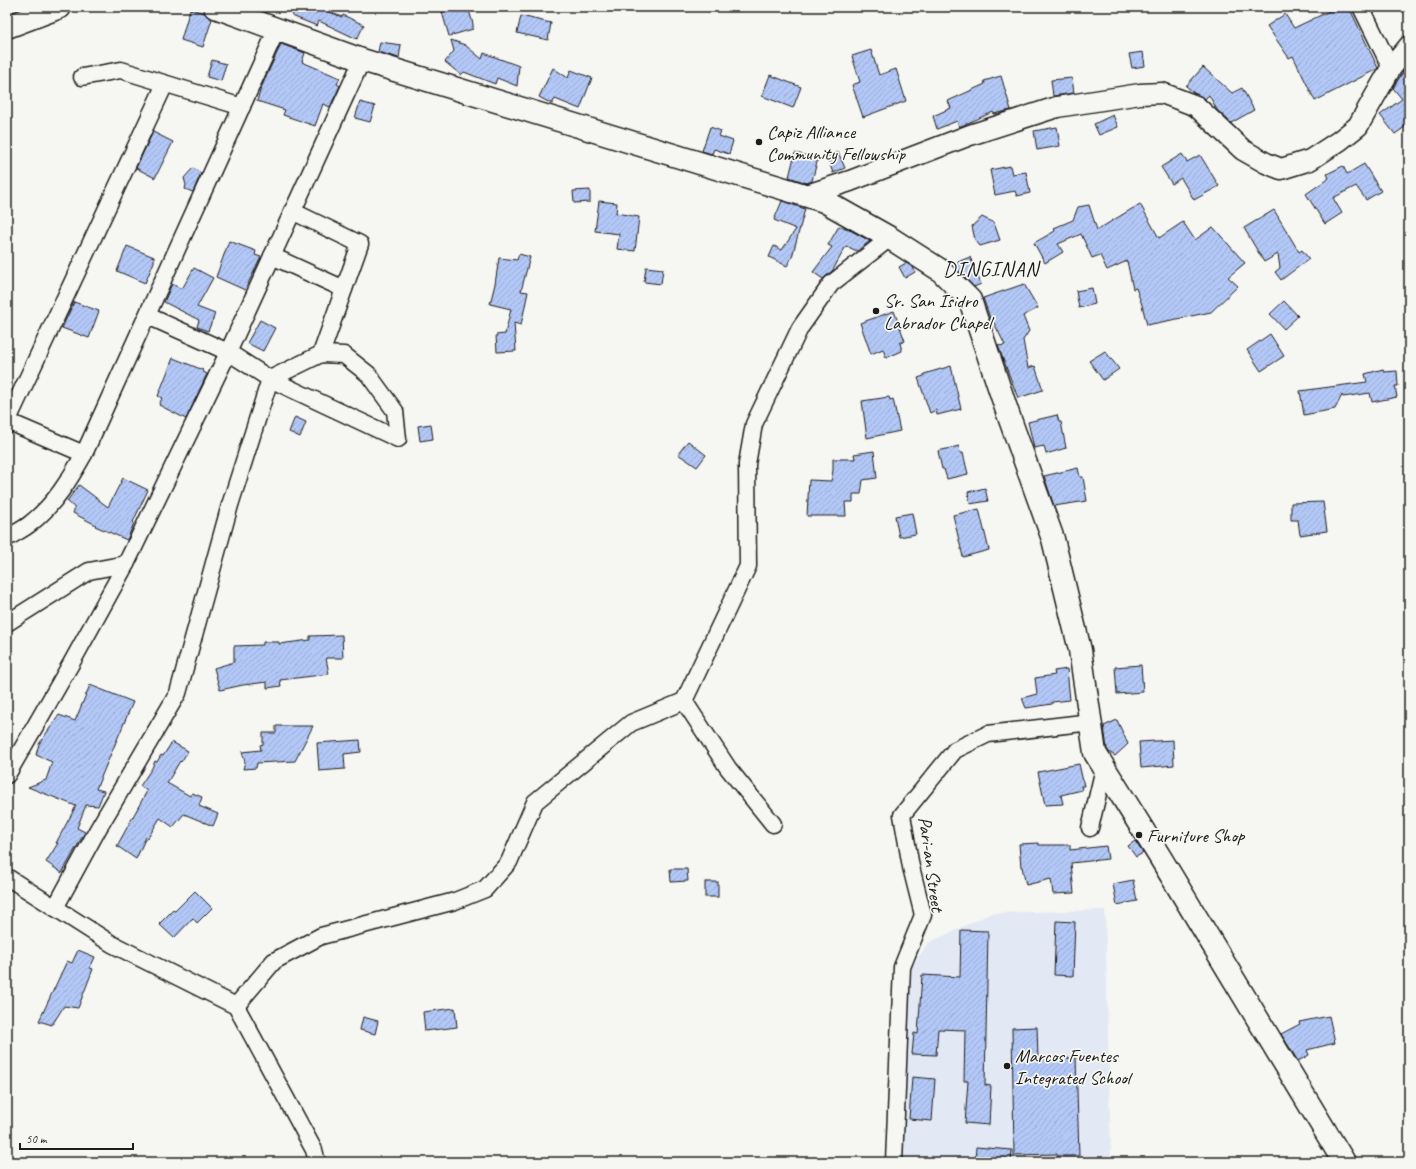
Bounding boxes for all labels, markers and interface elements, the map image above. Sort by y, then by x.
place label: Capiz Alliance Community Fellowship [767,120,907,166]
marker: Capiz Alliance Community Fellowship [754,137,764,147]
district label: DINGINAN [943,256,1041,282]
place label: Sr. San Isidro Labrador Chapel [884,289,995,335]
marker: Sr. San Isidro Labrador Chapel [871,306,881,316]
street label: Pari-an Street [912,815,950,915]
place label: Furniture Shop [1147,824,1246,848]
marker: Furniture Shop [1134,830,1144,840]
place label: Marcos Fuentes Integrated School [1015,1044,1134,1090]
marker: Marcos Fuentes Integrated School [1002,1061,1012,1071]
scale bar [20,1125,133,1151]
text: 50 m [26,1131,48,1147]

